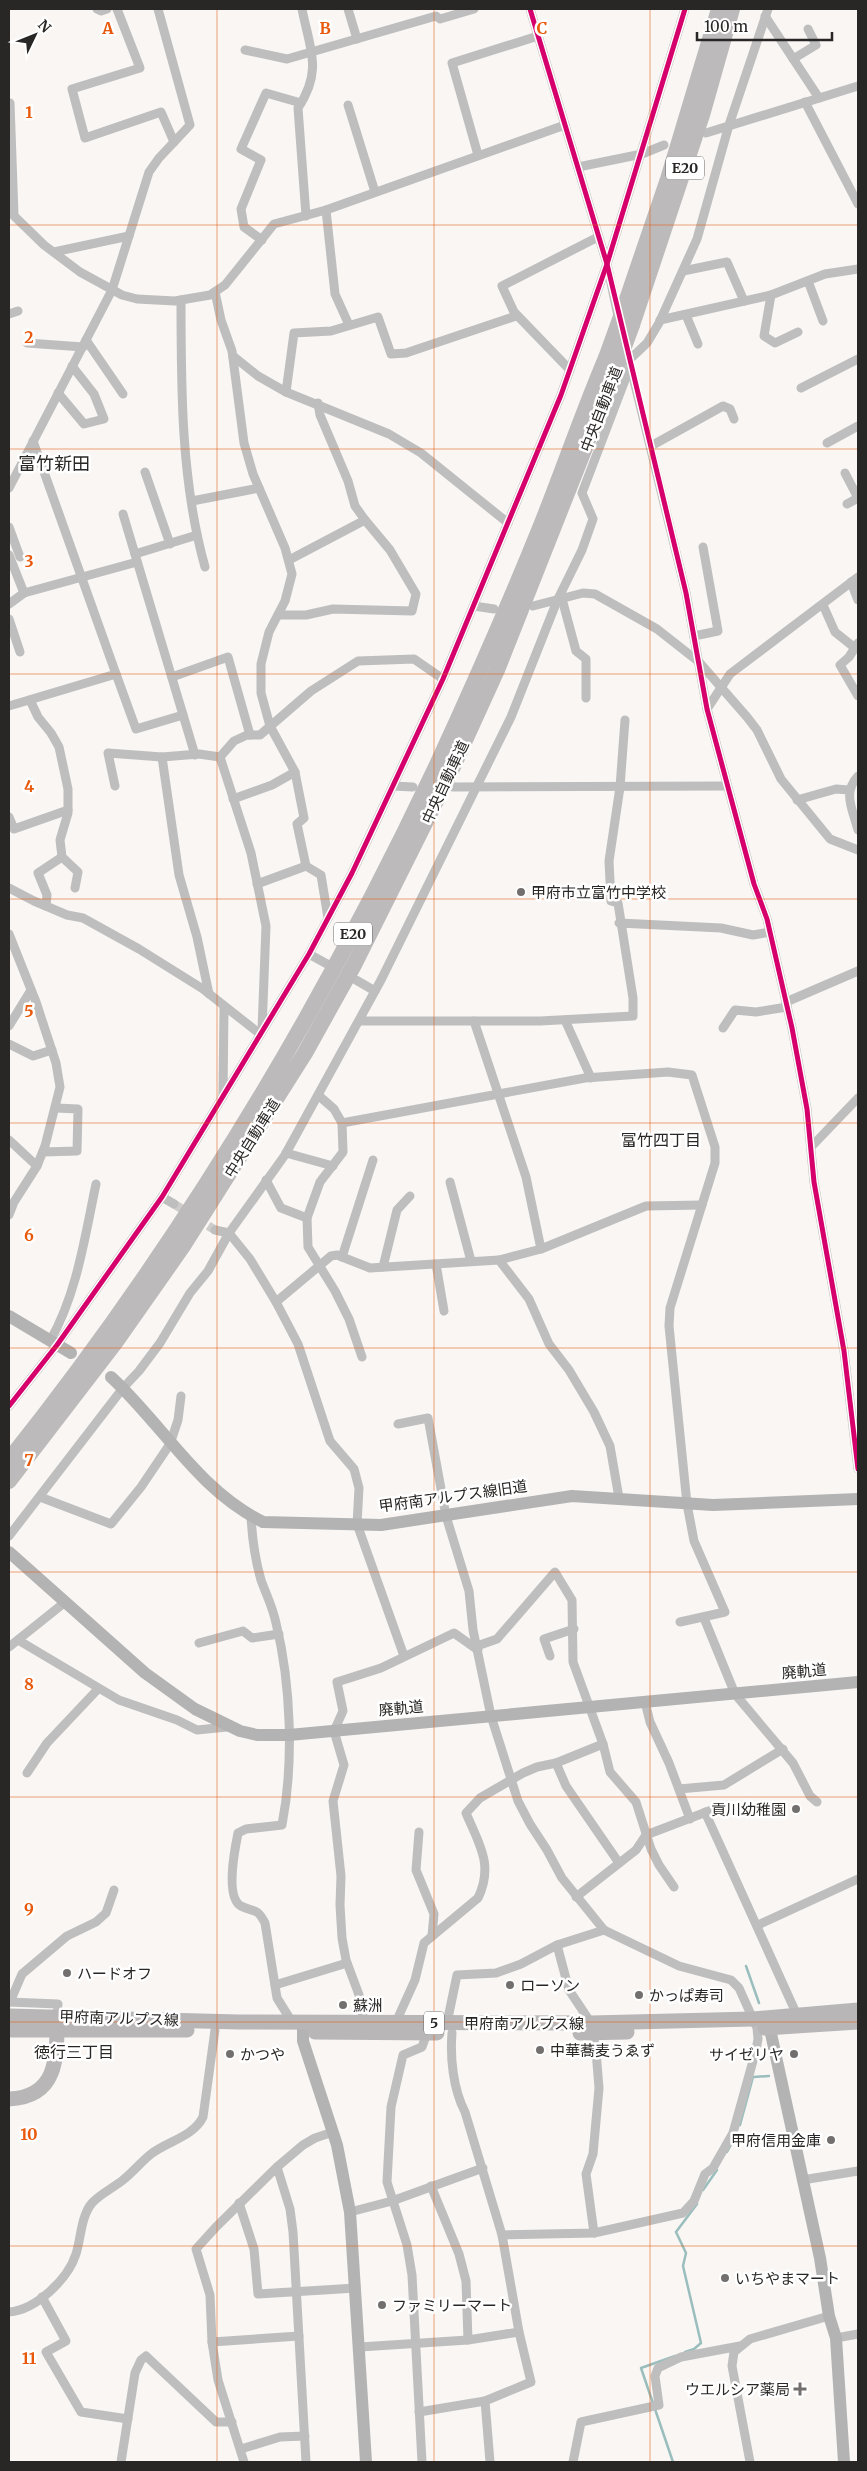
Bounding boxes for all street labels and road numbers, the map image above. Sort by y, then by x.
road number: E20 [666,156,704,180]
street label: 中央自動車道 [576,364,626,454]
street label: 中央自動車道 [417,737,473,827]
road number: E20 [334,922,372,946]
street label: 中央自動車道 [220,1095,284,1181]
street label: 甲府南アルプス線旧道 [377,1476,529,1516]
street label: 廃軌道 [781,1660,827,1682]
street label: 廃軌道 [378,1697,424,1719]
street label: 甲府南アルプス線 [59,2006,179,2030]
road number: 5 [424,2012,444,2035]
street label: 甲府南アルプス線 [464,2014,584,2033]

